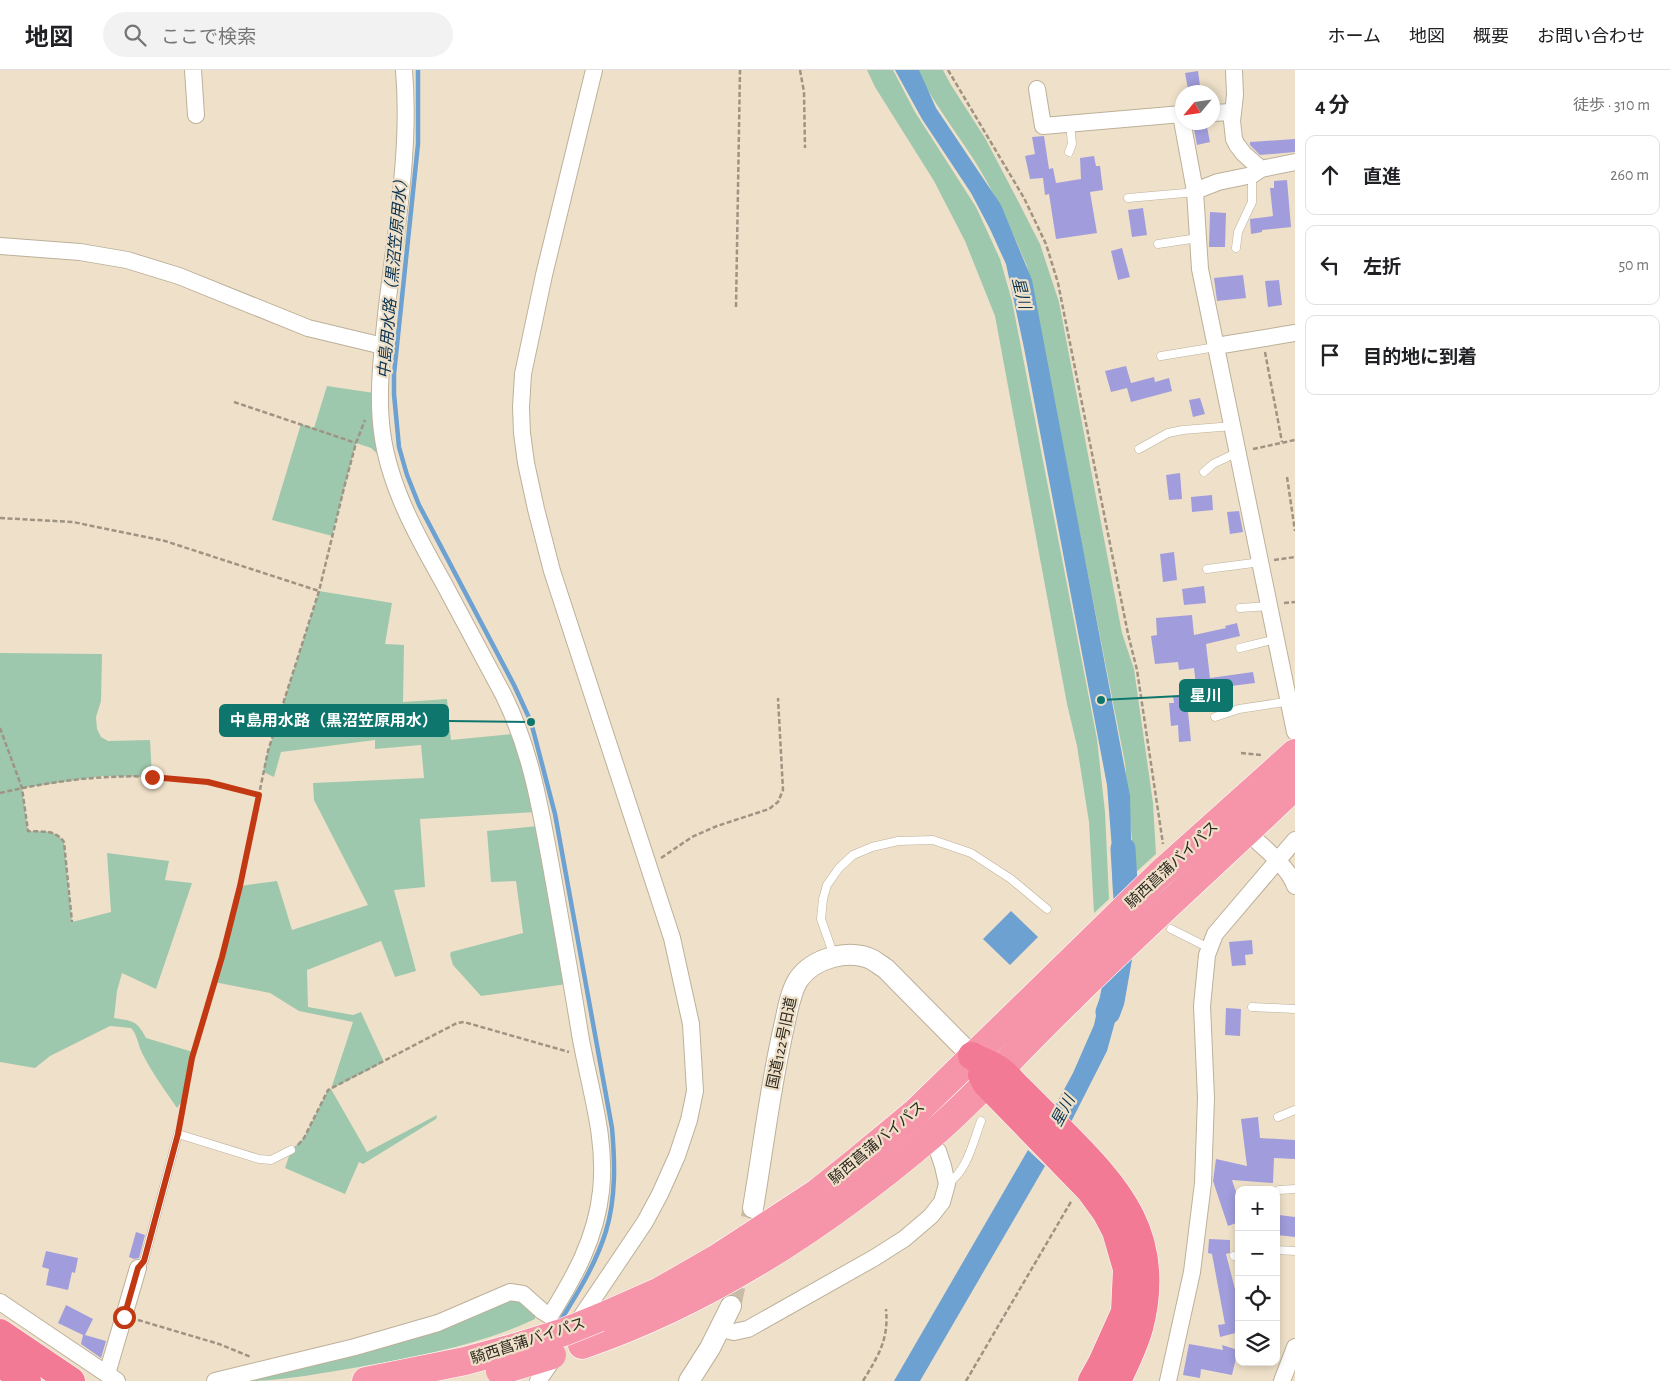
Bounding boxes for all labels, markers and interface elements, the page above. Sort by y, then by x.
search box [103,12,453,57]
icon: search [121,21,149,49]
text: 地図 [25,26,73,50]
text: ここで検索 [161,28,256,47]
text: ホーム [1328,28,1381,46]
text: 地図 [1409,28,1445,46]
text: 概要 [1473,28,1509,46]
text: お問い合わせ [1537,28,1645,46]
north arrow [1175,85,1220,130]
text: 4 分 [1315,95,1350,116]
text: 徒歩 · 310 m [1573,97,1650,113]
icon: ahead [1316,161,1344,189]
text: 260 m [1610,167,1649,183]
text: 直進 [1363,168,1401,187]
water label: 中島用水路（黒沼笠原用水） [375,171,410,379]
icon: left [1316,251,1344,279]
text: 50 m [1618,257,1649,273]
text: 左折 [1363,258,1401,277]
water label: 星川 [1009,276,1033,312]
icon: arrive [1316,341,1344,369]
text: 目的地に到着 [1363,348,1477,367]
callout: 星川 [1180,680,1232,711]
text: 星川 [1190,687,1222,704]
callout: 中島用水路（黒沼笠原用水） [220,705,448,736]
text: 中島用水路（黒沼笠原用水） [230,712,438,729]
route end [141,766,164,789]
street label: 騎西菖蒲バイパス [1122,818,1221,911]
street label: 国道122号旧道 [764,995,799,1090]
water label: 星川 [1048,1091,1079,1129]
street label: 騎西菖蒲バイパス [826,1098,928,1187]
map controls [1235,1186,1280,1366]
button: + [1235,1186,1280,1231]
button: − [1235,1231,1280,1276]
button: locate [1235,1276,1280,1321]
route start [113,1306,136,1329]
street label: 騎西菖蒲バイパス [468,1314,587,1367]
button: layers [1235,1321,1280,1366]

